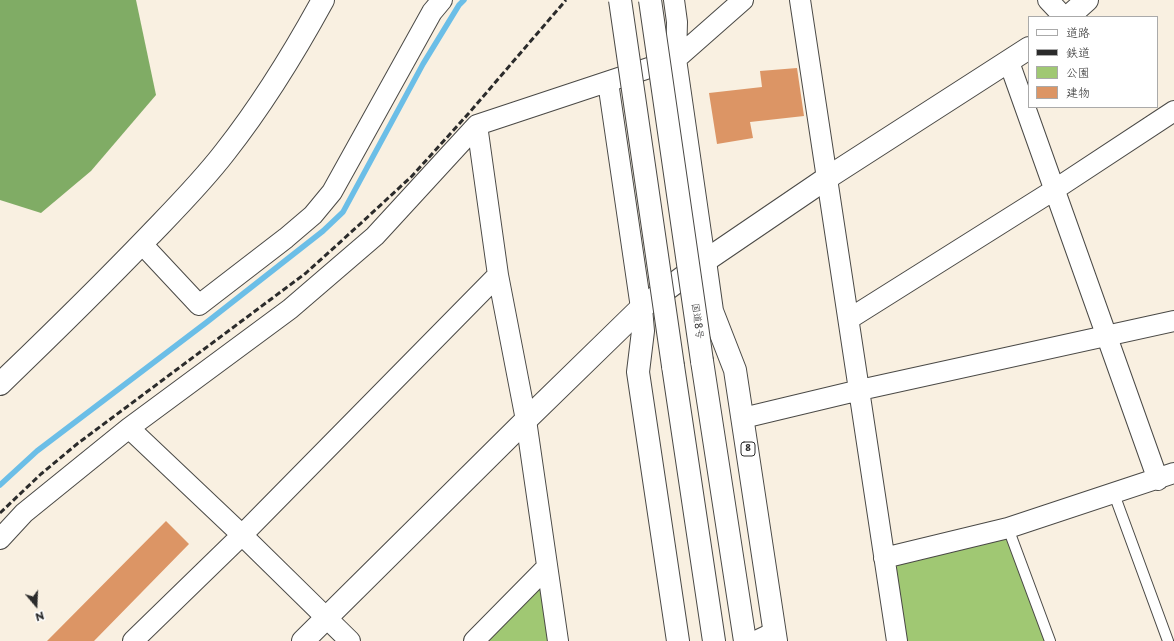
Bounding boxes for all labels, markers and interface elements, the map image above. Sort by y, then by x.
legend [1028,16,1158,108]
text: 道路 [1066,23,1090,41]
text: 鉄道 [1066,43,1090,61]
text: 公園 [1066,63,1090,81]
text: 建物 [1066,83,1090,101]
street label: 国道8号 [689,302,705,340]
road number: 8 [741,442,755,456]
north arrow [16,585,56,625]
text: N [33,607,47,626]

